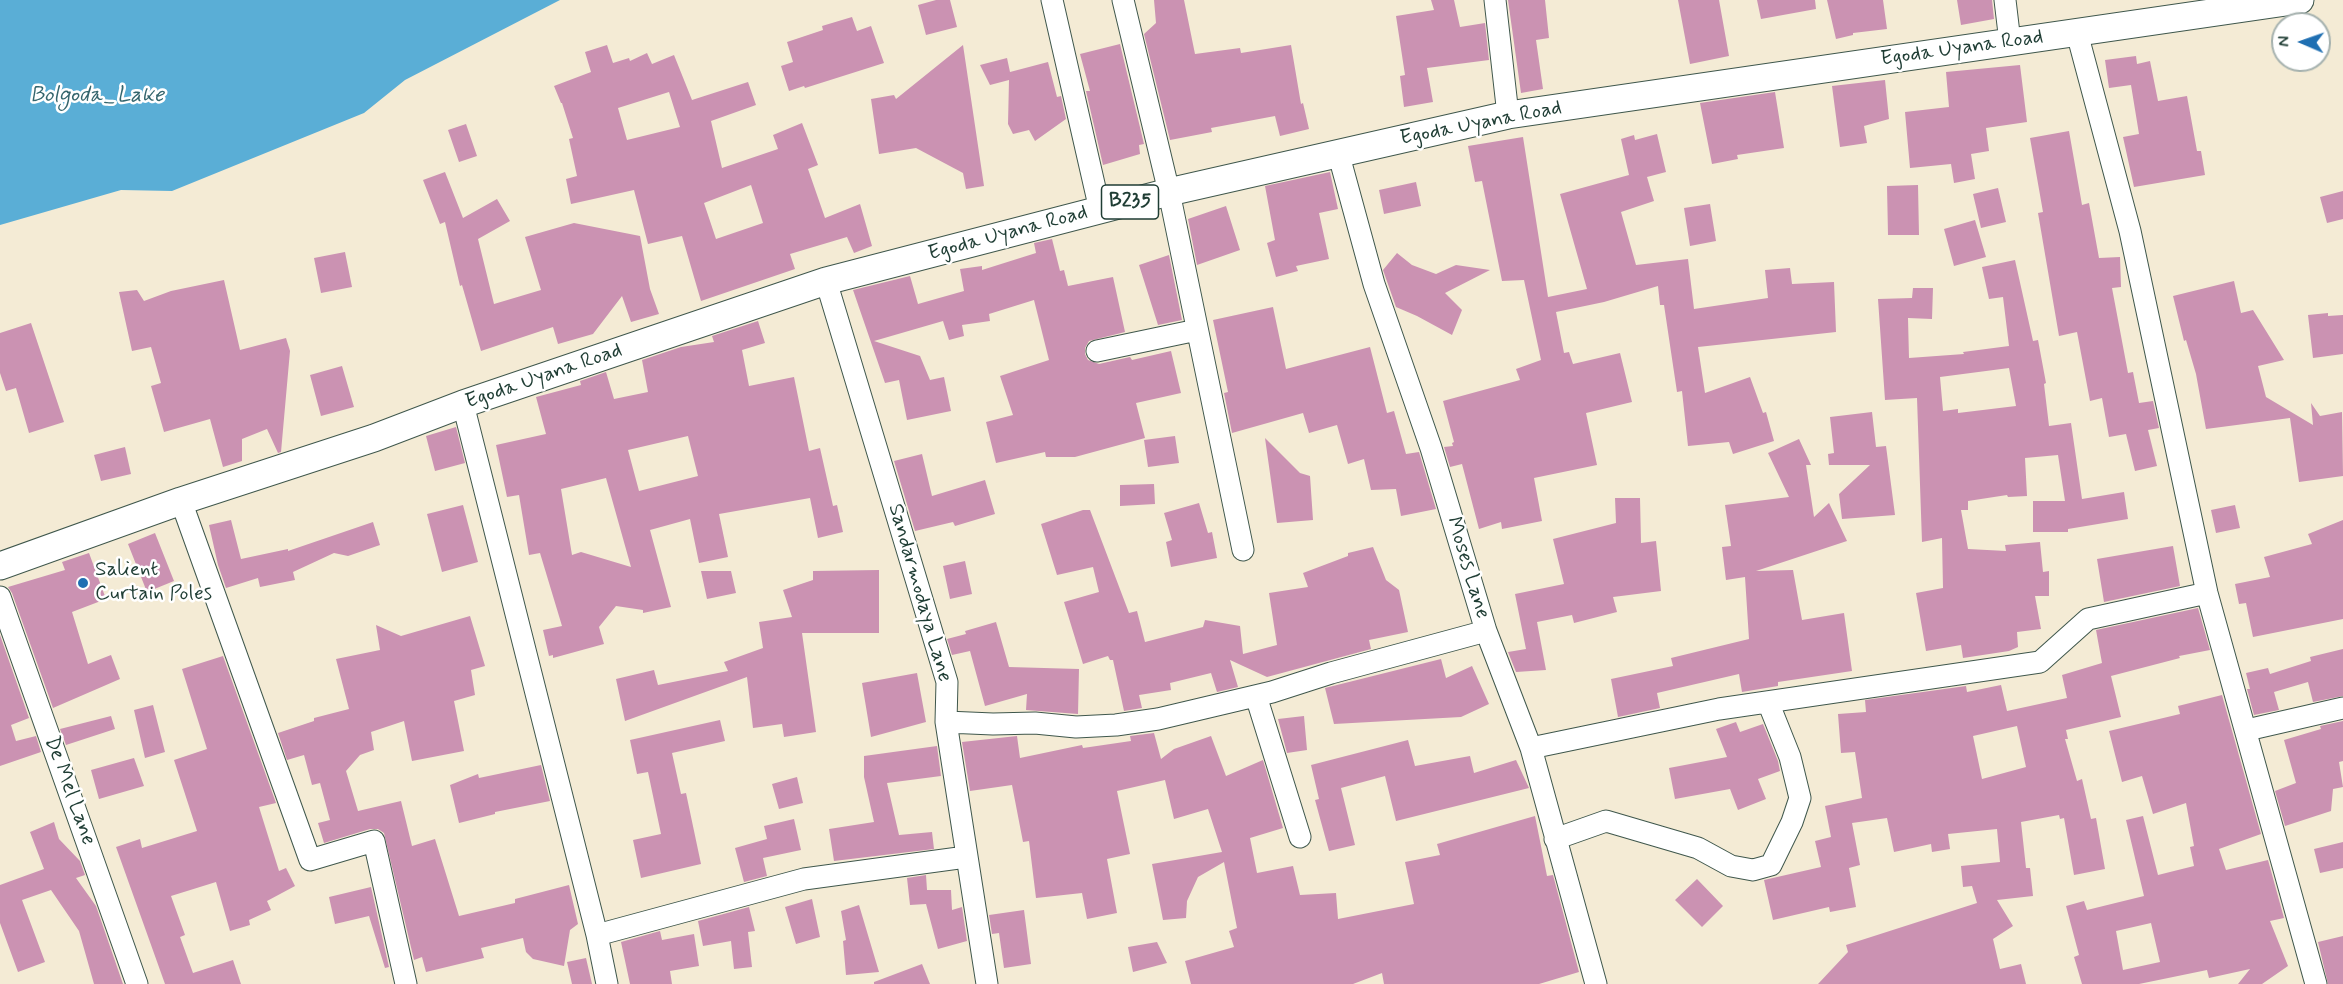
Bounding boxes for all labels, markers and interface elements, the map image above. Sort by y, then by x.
north arrow [2271,12,2331,72]
street label: Egoda Uyana Road [1879,25,2045,73]
text: N [2274,36,2295,47]
water label: Bolgoda_Lake [30,83,164,109]
street label: Egoda Uyana Road [1398,96,1564,152]
road number: B235 [1102,185,1158,219]
street label: Egoda Uyana Road [926,201,1090,267]
street label: Egoda Uyana Road [462,338,626,416]
street label: Sandarmodaya Lane [881,501,957,685]
street label: Moses Lane [1440,514,1494,622]
place label: Salient Curtain Poles [95,558,212,608]
marker: Salient Curtain Poles [76,576,90,590]
street label: De Mel Lane [38,733,100,849]

